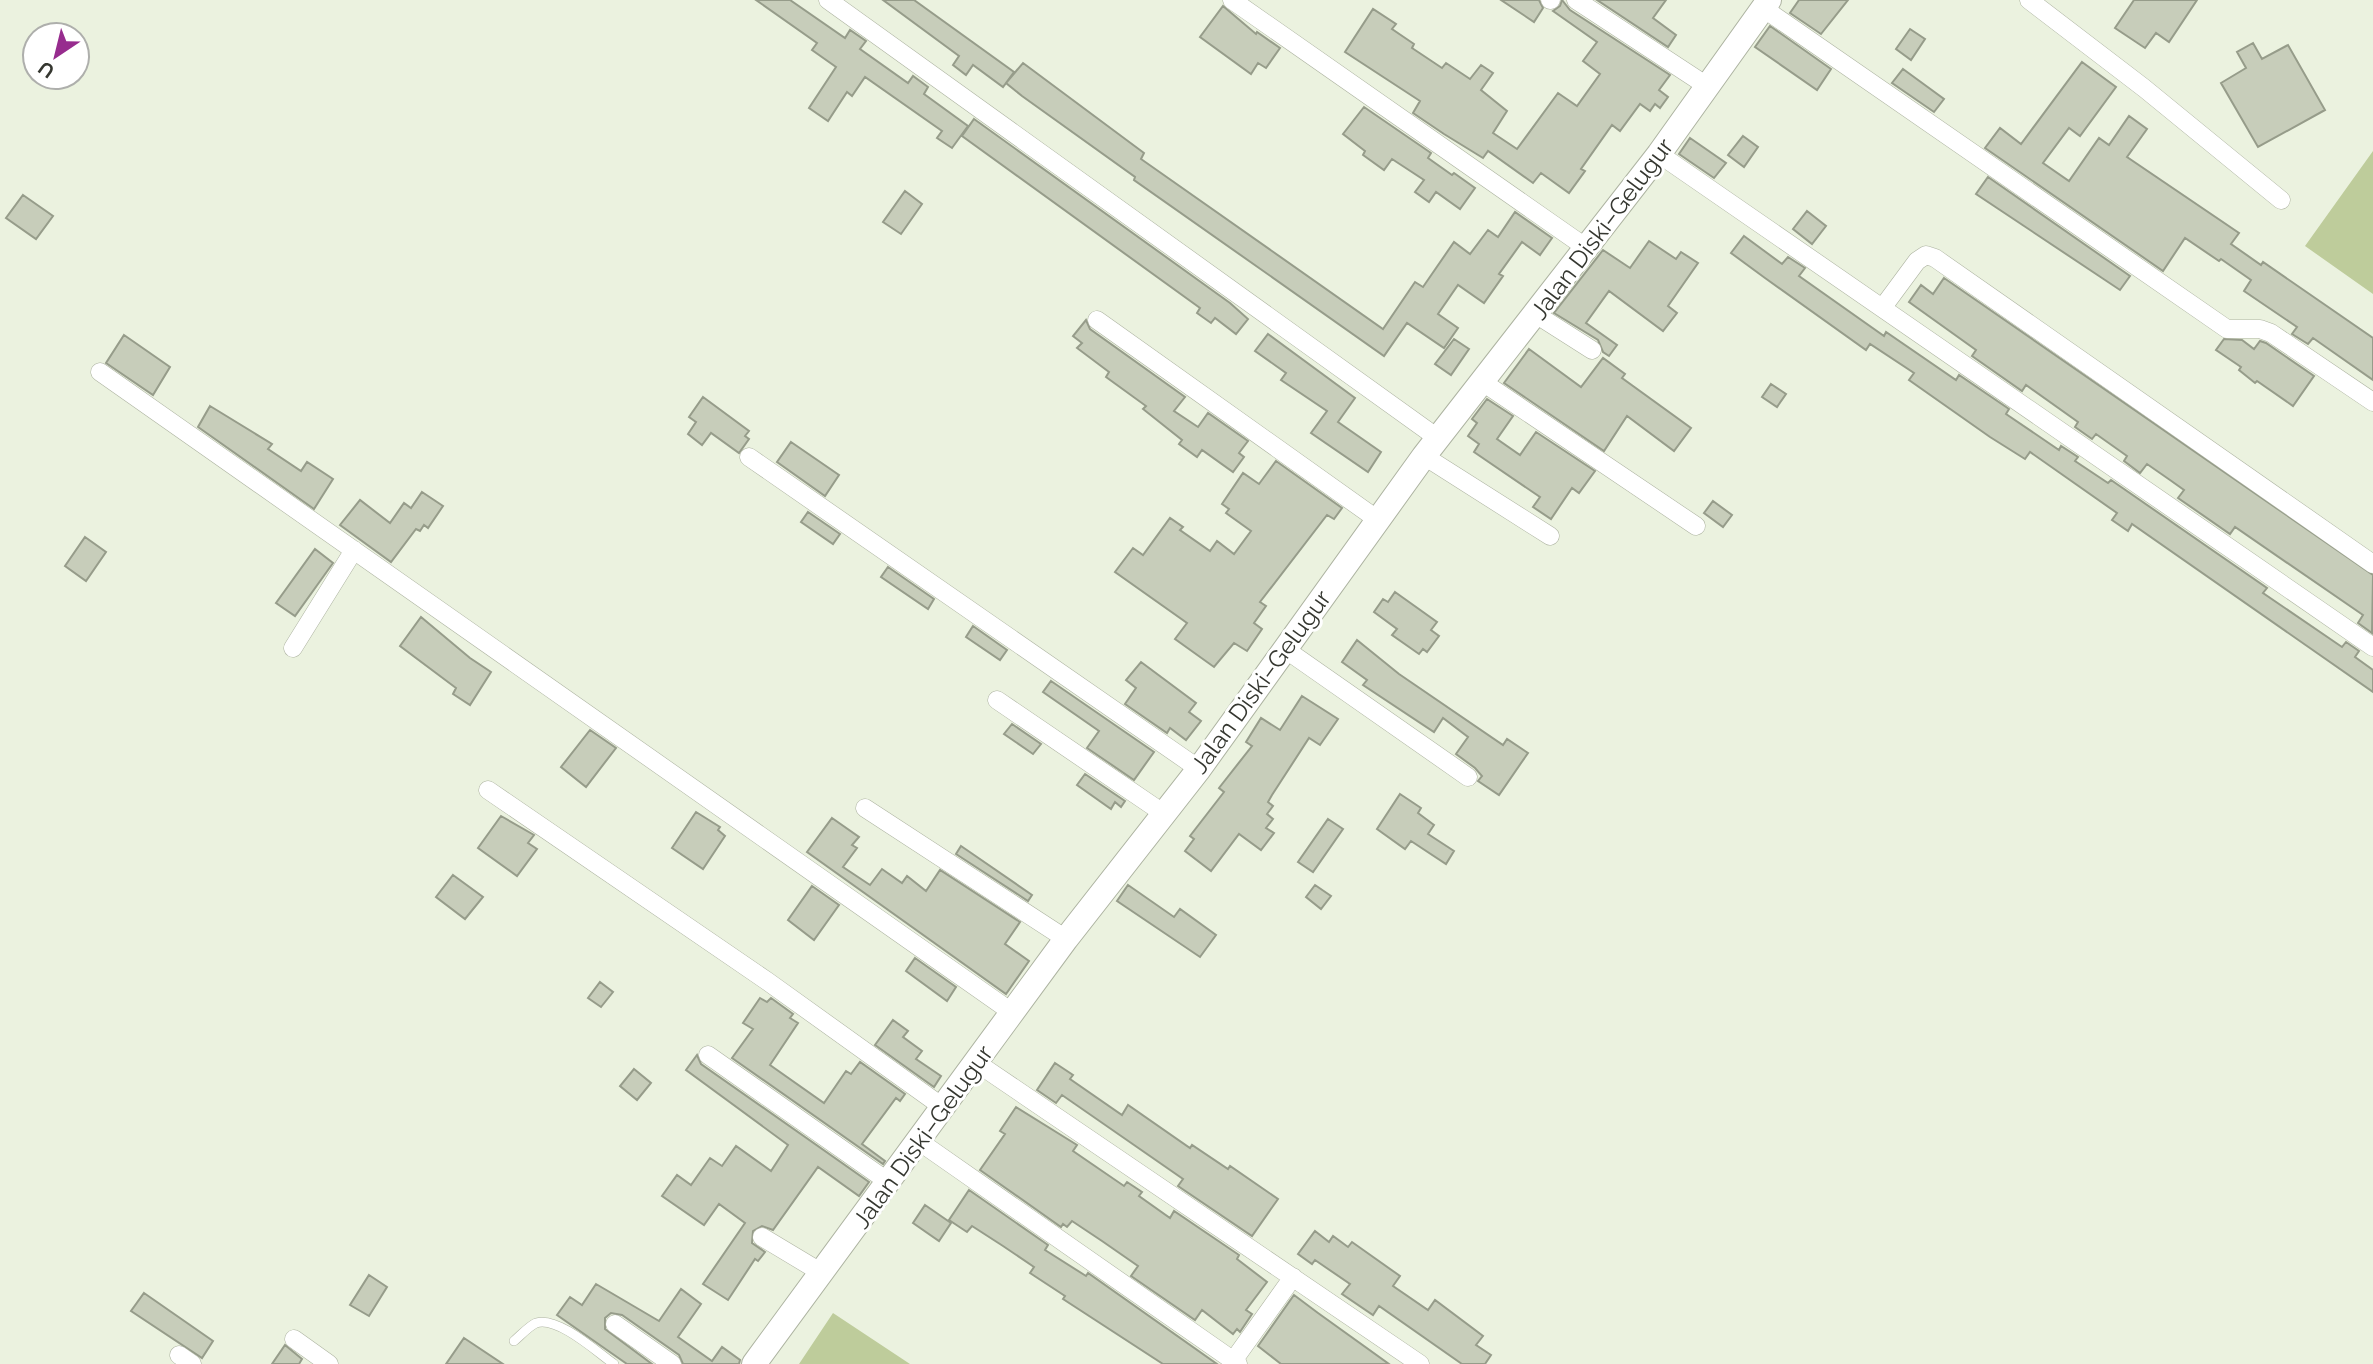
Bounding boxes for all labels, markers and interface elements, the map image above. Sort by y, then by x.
north arrow [21,21,91,91]
text: U [34,57,58,83]
street label: Jalan Diski–Gelugur [1524,132,1680,325]
street label: Jalan Diski–Gelugur [1184,584,1337,779]
street label: Jalan Diski–Gelugur [846,1039,999,1234]

